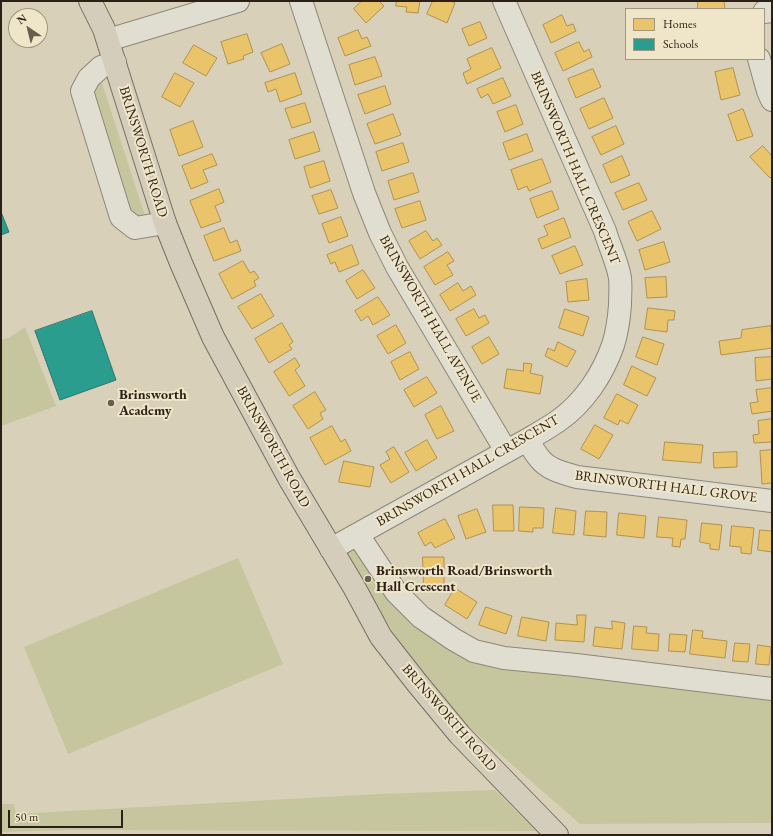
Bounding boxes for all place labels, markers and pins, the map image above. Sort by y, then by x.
place label: Brinsworth Academy [119,387,187,420]
marker: Brinsworth Academy [106,398,116,408]
place label: Brinsworth Road/Brinsworth Hall Crescent [376,563,552,596]
marker: Brinsworth Road/Brinsworth Hall Crescent [363,574,373,584]

